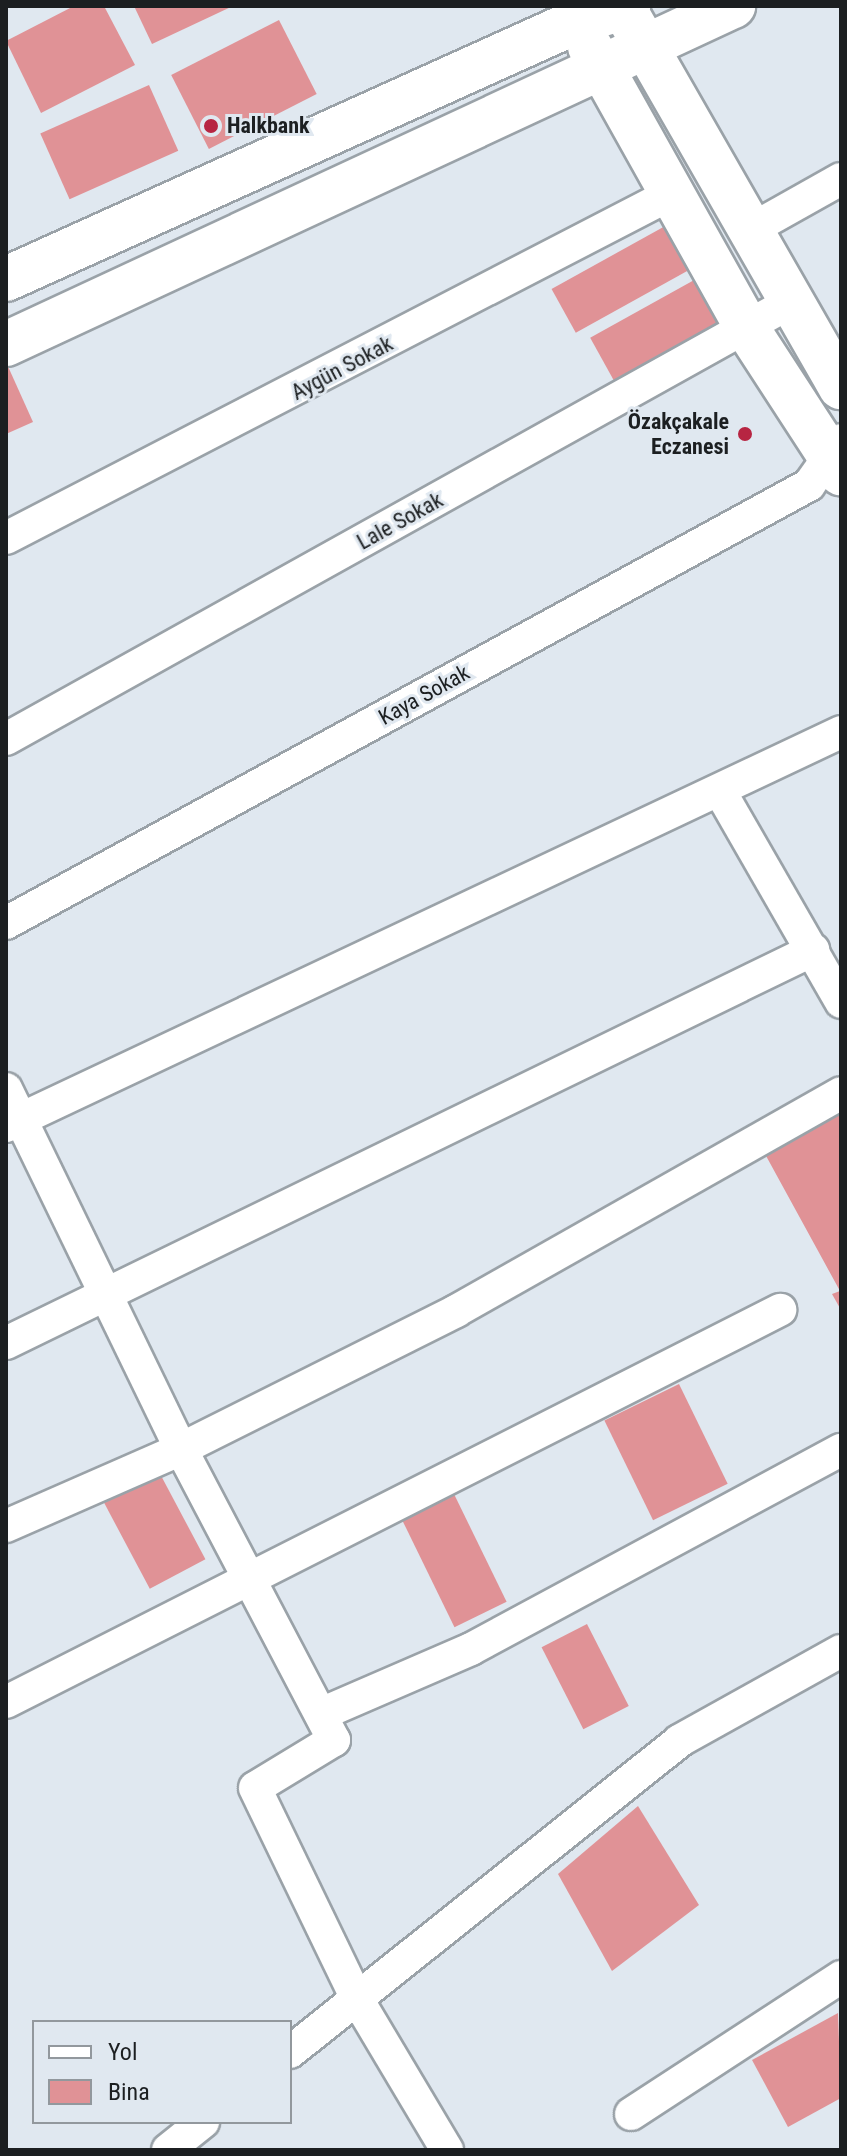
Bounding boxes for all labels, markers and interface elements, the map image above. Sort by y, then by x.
place label: Halkbank [227,113,310,139]
marker: Halkbank [202,117,220,135]
street label: Aygün Sokak [287,330,397,406]
place label: Özakçakale Eczanesi [628,408,729,460]
marker: Özakçakale Eczanesi [736,425,754,443]
street label: Lale Sokak [352,487,448,555]
street label: Kaya Sokak [374,659,474,731]
legend [32,2020,292,2124]
text: Yol [108,2038,137,2066]
text: Bina [108,2078,150,2106]

